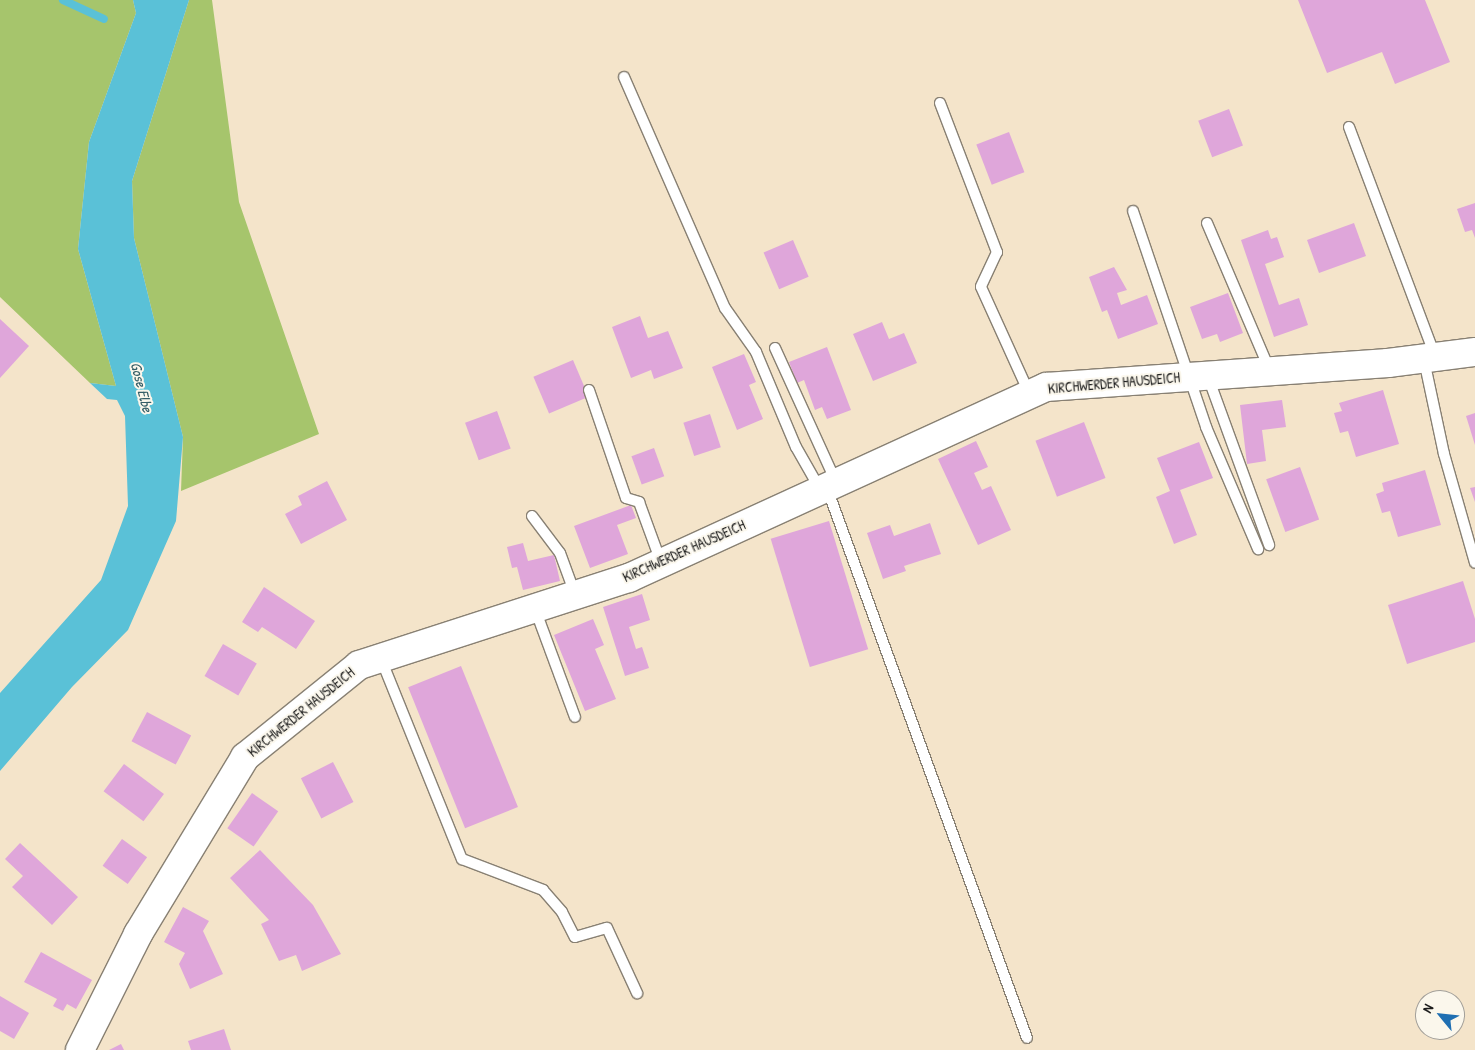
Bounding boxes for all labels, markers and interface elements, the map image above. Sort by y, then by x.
water label: Gose Elbe [127,360,157,414]
street label: KIRCHWERDER HAUSDEICH [1047,369,1181,397]
street label: KIRCHWERDER HAUSDEICH [620,516,748,586]
street label: KIRCHWERDER HAUSDEICH [244,664,358,760]
north arrow [1415,990,1465,1040]
text: N [1417,1000,1437,1016]

